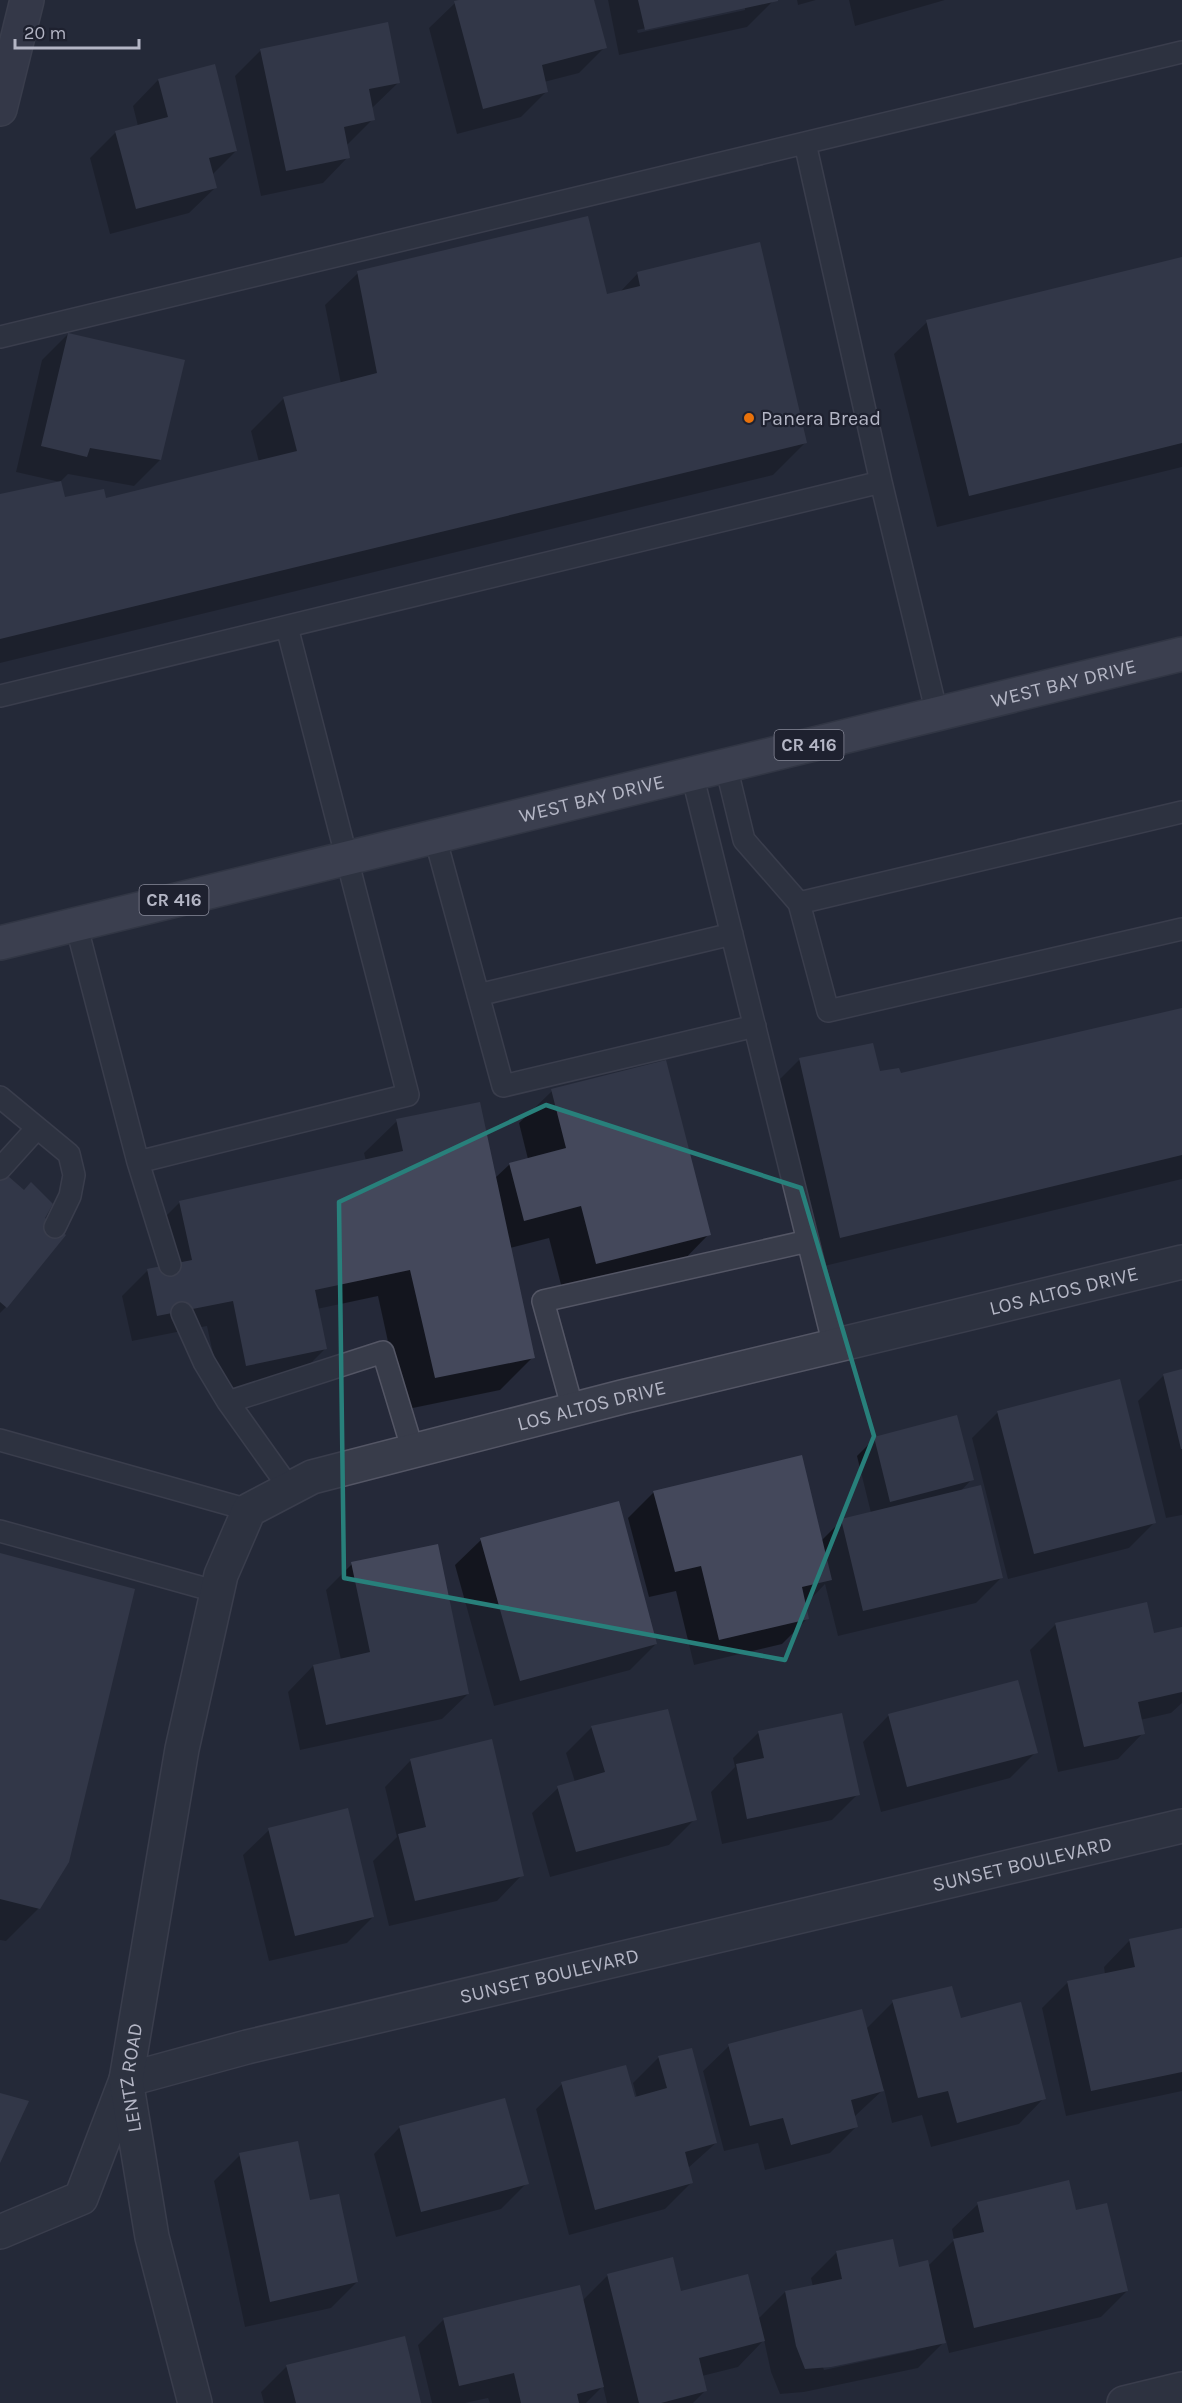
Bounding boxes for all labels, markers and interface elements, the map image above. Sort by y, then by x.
scale bar [15,12,140,50]
text: 20 m [24,22,66,44]
place label: Panera Bread [761,407,881,430]
marker: Panera Bread [742,411,756,425]
street label: WEST BAY DRIVE [989,654,1139,712]
road number: CR 416 [774,730,844,760]
street label: WEST BAY DRIVE [517,770,667,827]
road number: CR 416 [140,885,208,915]
street label: LOS ALTOS DRIVE [987,1261,1140,1320]
street label: LOS ALTOS DRIVE [515,1375,668,1435]
street label: SUNSET BOULEVARD [930,1831,1114,1896]
street label: SUNSET BOULEVARD [457,1943,641,2008]
street label: LENTZ ROAD [114,2021,147,2134]

